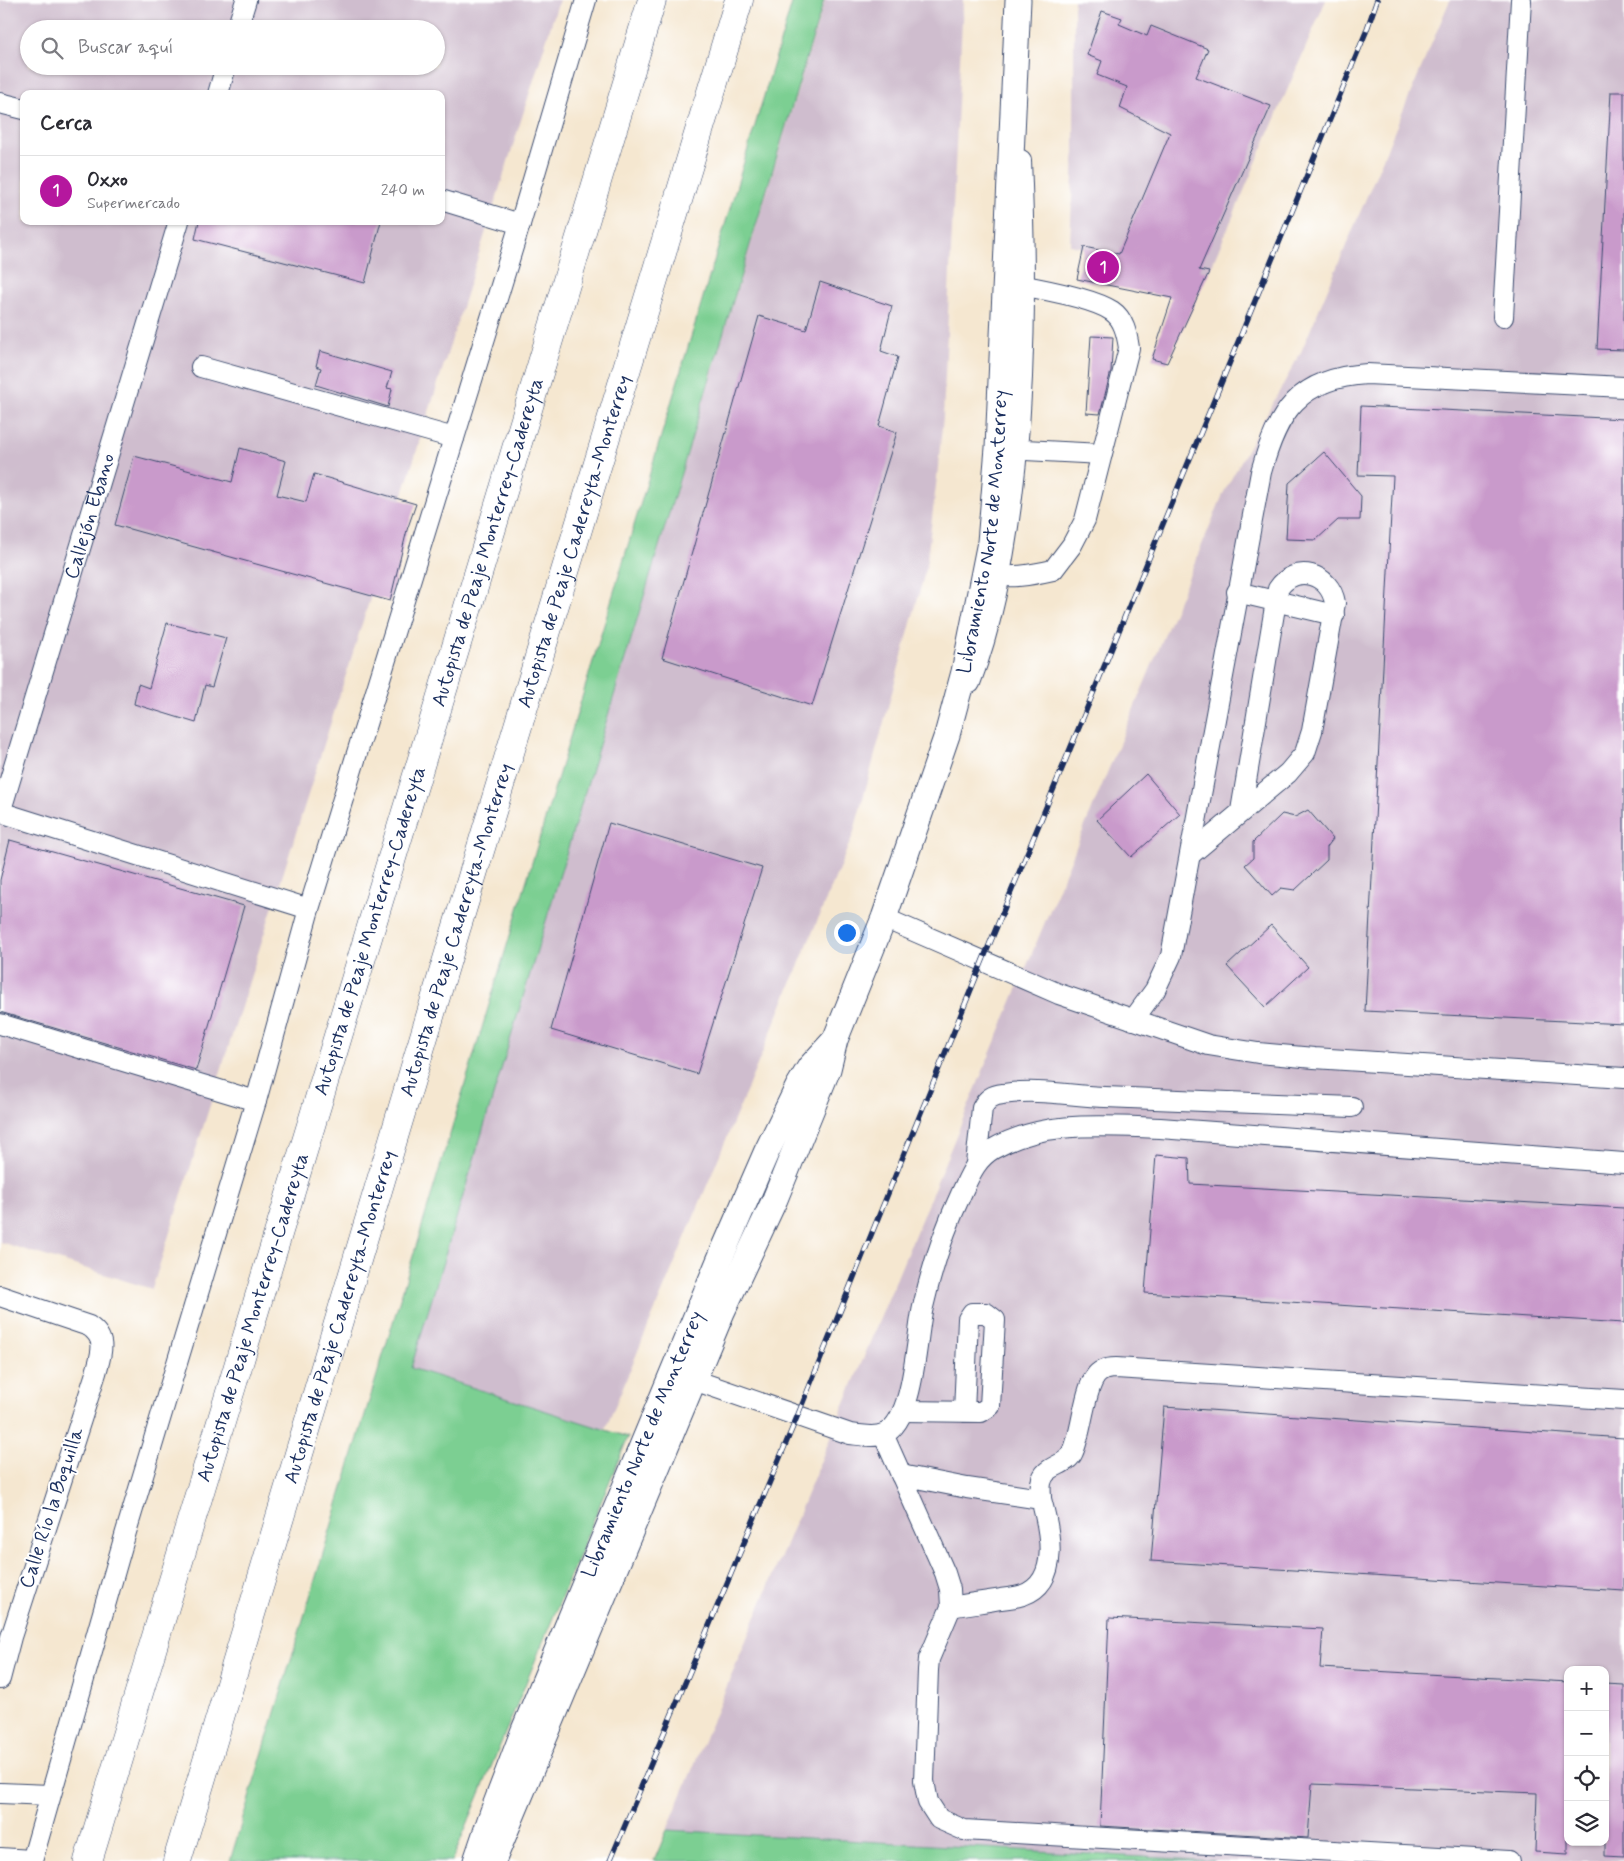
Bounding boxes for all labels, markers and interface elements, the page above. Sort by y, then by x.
search box [20,20,445,75]
icon: search [38,34,66,62]
text: Buscar aquí [78,35,173,60]
text: Cerca [40,109,93,137]
text: Oxxo [87,168,128,193]
text: 1 [52,180,60,201]
text: 240 m [381,180,425,201]
text: Supermercado [87,193,180,214]
pin: 1 [1087,248,1119,286]
street label: Autopista de Peaje Cadereyta-Monterrey [511,372,638,711]
street label: Autopista de Peaje Monterrey-Cadereyta [425,374,550,710]
street label: Libramiento Norte de Monterrey [950,389,1014,676]
street label: Callejón Ebano [58,450,121,583]
street label: Autopista de Peaje Cadereyta-Monterrey [393,760,519,1100]
street label: Autopista de Peaje Monterrey-Cadereyta [307,763,433,1099]
your location [834,920,860,946]
street label: Autopista de Peaje Cadereyta-Monterrey [277,1147,403,1487]
street label: Autopista de Peaje Monterrey-Cadereyta [190,1150,315,1485]
street label: Libramiento Norte de Monterrey [575,1307,710,1582]
street label: Calle Río la Boquilla [13,1423,91,1592]
map controls [1564,1666,1609,1846]
button: + [1564,1666,1609,1711]
button: − [1564,1711,1609,1756]
button: locate [1564,1756,1609,1801]
button: layers [1564,1801,1609,1846]

